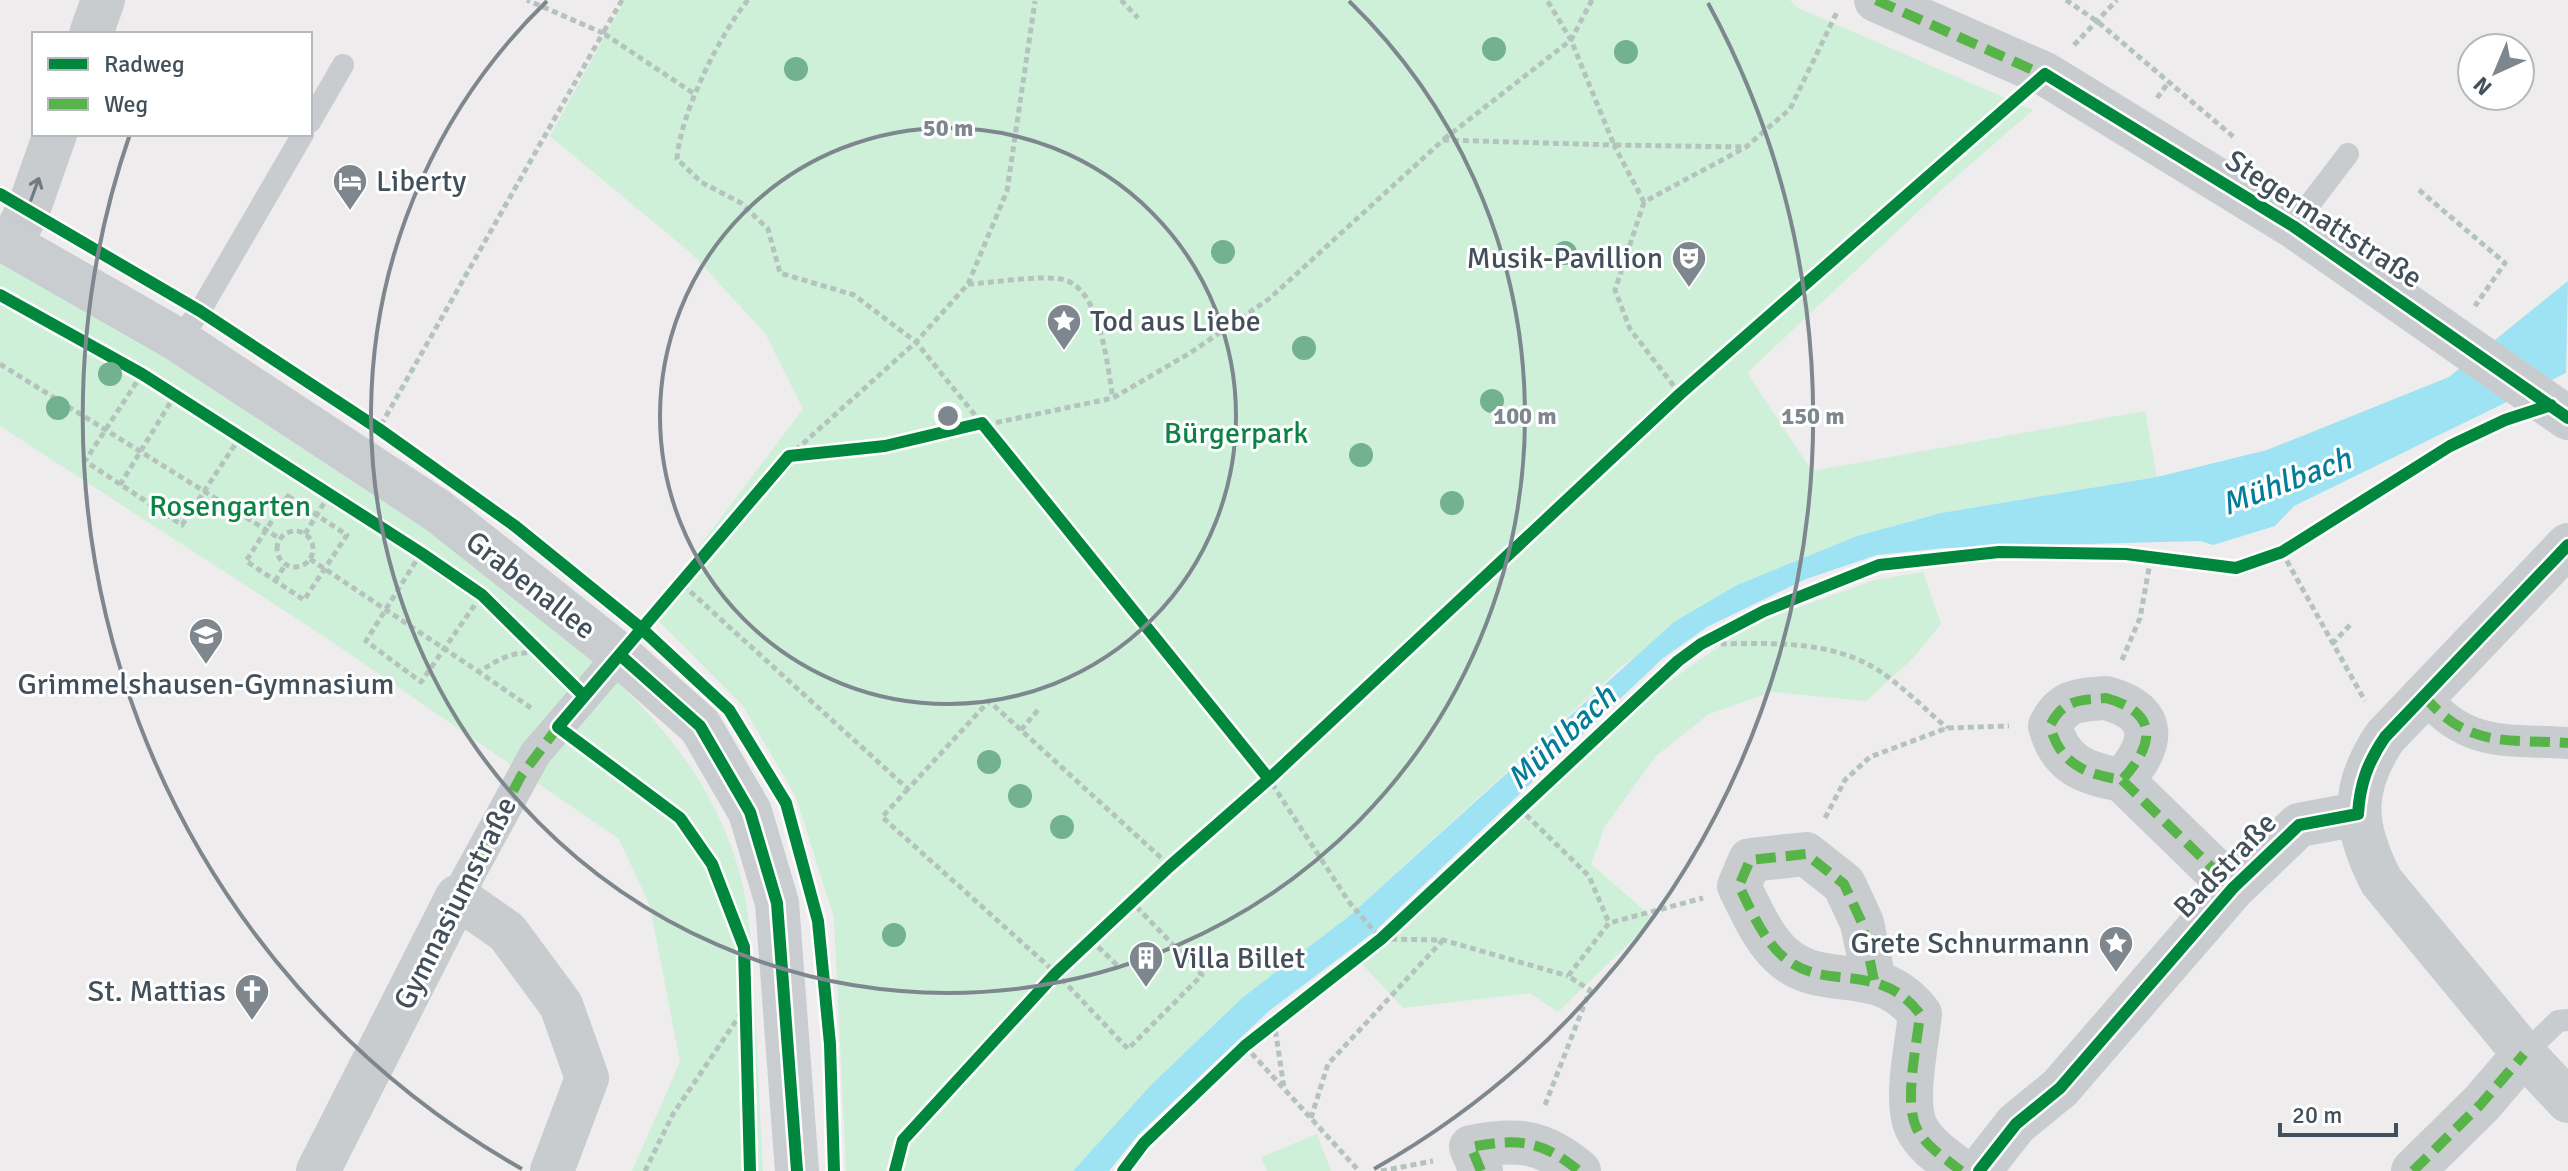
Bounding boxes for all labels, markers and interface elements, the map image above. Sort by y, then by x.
legend [32,32,312,136]
north arrow [2456,32,2536,112]
text: Radweg [104,49,185,79]
text: N [2468,71,2497,101]
text: Weg [104,89,148,119]
text: 50 m [923,113,973,143]
street label: Stegermattstraße [2218,142,2429,297]
hotel icon: Liberty [331,162,369,212]
place label: Liberty [376,163,466,200]
one-way arrow [29,177,44,202]
theatre icon: Musik-Pavillion [1670,239,1708,289]
place label: Musik-Pavillion [1466,240,1663,277]
place icon: Tod aus Liebe [1045,302,1083,352]
place label: Tod aus Liebe [1090,303,1261,340]
text: 100 m [1493,401,1557,431]
text: 150 m [1781,401,1845,431]
centre of rings [934,402,962,430]
park label: Bürgerpark [1164,415,1308,452]
water label: Mühlbach [2216,438,2358,524]
park label: Rosengarten [149,488,311,525]
street label: Grabenallee [458,523,603,648]
school or university icon: Grimmelshausen-Gymnasium [187,616,225,666]
place label: Grimmelshausen-Gymnasium [18,666,394,703]
water label: Mühlbach [1498,676,1625,798]
street label: Gymnasiumstraße [386,791,525,1016]
street label: Badstraße [2166,805,2285,926]
place icon: Grete Schnurmann [2097,924,2135,974]
place label: Grete Schnurmann [1851,925,2090,962]
building icon: Villa Billet [1127,939,1165,989]
place label: Villa Billet [1172,940,1305,977]
church icon: St. Mattias [233,972,271,1022]
place label: St. Mattias [88,973,226,1010]
scale bar [2280,1087,2396,1137]
text: 20 m [2292,1100,2342,1130]

